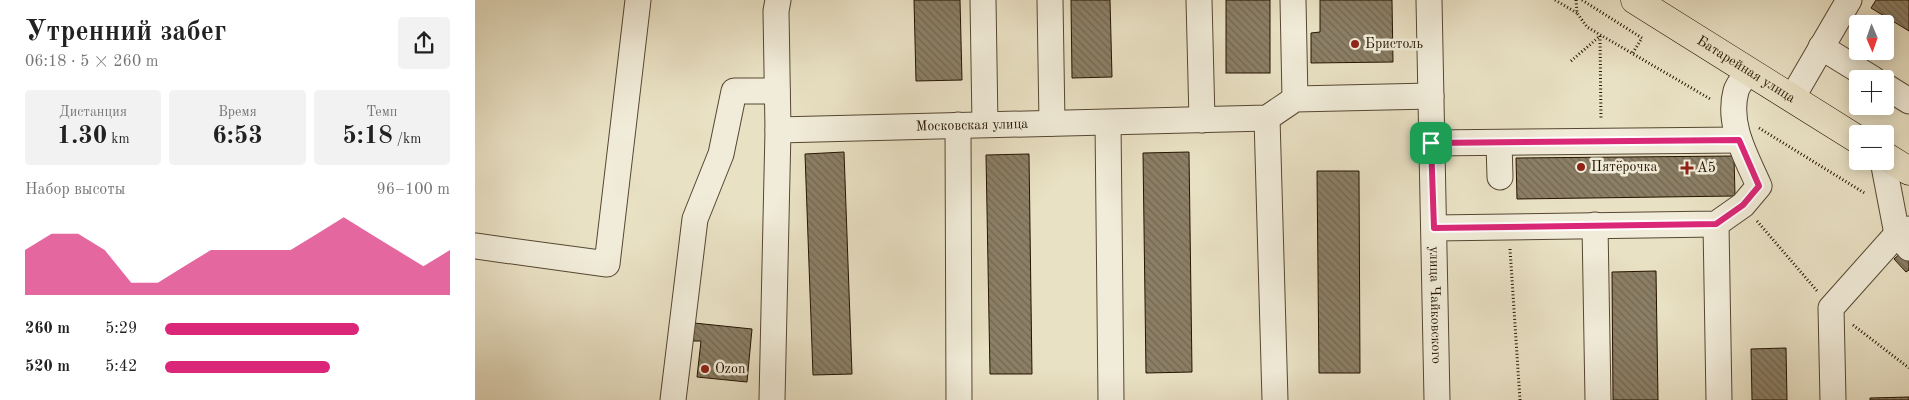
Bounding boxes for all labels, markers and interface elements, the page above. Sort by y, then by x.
north arrow [1849,15,1894,60]
map controls [1849,15,1894,170]
button: share [398,17,450,69]
text: Утренний забег [25,19,226,47]
street label: Батарейная улица [1694,34,1798,106]
place label: Бристоль [1365,37,1423,51]
marker: Бристоль [1349,38,1361,50]
text: 06:18 · 5 × 260 m [25,54,158,70]
button: + [1849,70,1894,115]
text: Дистанция [59,105,127,119]
text: Время [218,105,257,119]
text: Темп [366,105,397,119]
street label: Московская улица [915,117,1028,134]
pin [1410,122,1452,164]
text: 1.30 [57,124,107,149]
text: 6:53 [212,124,263,149]
text: 5:18 [342,124,393,149]
button: − [1849,125,1894,170]
icon: arrive [1417,129,1445,157]
text: km [107,132,130,146]
text: /km [393,132,421,146]
place label: Пятёрочка [1591,160,1658,174]
marker: Пятёрочка [1575,161,1587,173]
place label: А5 [1697,161,1716,175]
marker: А5 [1681,162,1693,174]
text: Набор высоты [25,182,125,198]
text: 96–100 m [376,182,450,198]
street label: улица Чайковского [1427,246,1443,364]
text: 260 m [25,321,70,337]
text: 5:29 [105,321,137,337]
text: 520 m [25,359,70,375]
text: 5:42 [105,359,137,375]
place label: Ozon [715,362,746,376]
marker: Ozon [699,363,711,375]

